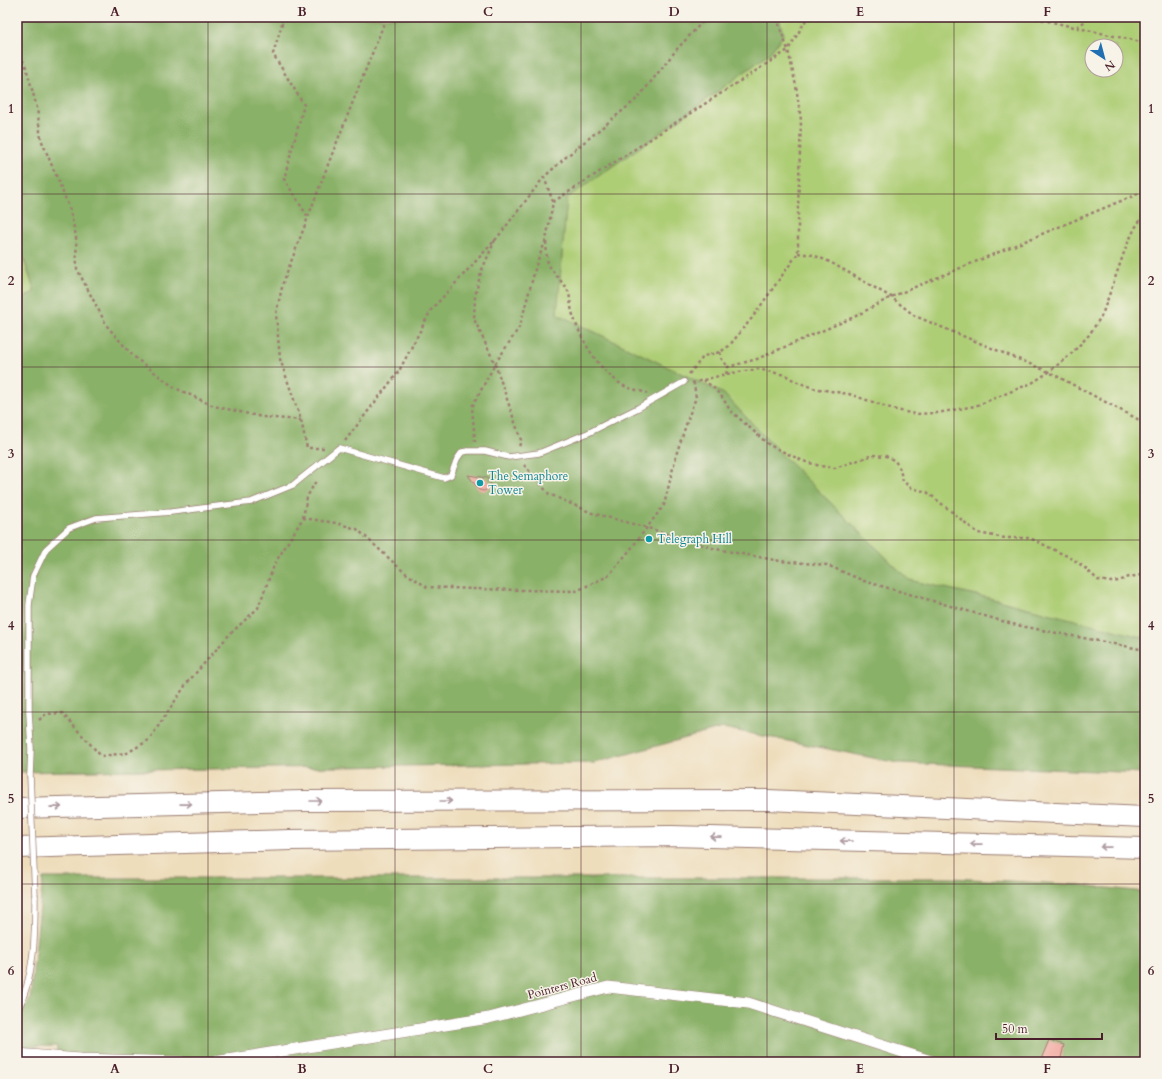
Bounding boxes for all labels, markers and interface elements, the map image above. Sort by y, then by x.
text: A [110,3,120,21]
text: B [297,3,307,21]
text: C [483,3,493,21]
text: D [668,3,680,21]
text: E [856,3,864,21]
text: F [1043,3,1051,21]
north arrow [1084,38,1124,78]
text: N [1101,57,1118,75]
text: 1 [8,100,14,118]
text: 1 [1148,100,1154,118]
text: 2 [8,272,15,290]
text: 2 [1148,272,1155,290]
text: 3 [8,445,15,463]
text: 3 [1148,445,1155,463]
place label: The Semaphore Tower [488,468,568,498]
marker: The Semaphore Tower [475,478,485,488]
place label: Telegraph Hill [657,531,732,547]
marker: Telegraph Hill [644,534,654,544]
text: 4 [8,617,15,635]
text: 4 [1148,617,1155,635]
text: 5 [8,790,14,808]
text: 5 [1148,790,1154,808]
one-way arrow [309,797,322,805]
one-way arrow [439,797,452,805]
one-way arrow [179,800,192,808]
one-way arrow [49,804,62,811]
one-way arrow [710,834,723,841]
one-way arrow [840,837,853,844]
one-way arrow [970,840,983,848]
one-way arrow [1100,843,1113,851]
text: 6 [8,962,15,980]
text: 6 [1148,962,1155,980]
street label: Pointers Road [526,969,599,1003]
scale bar [996,1015,1102,1041]
text: 50 m [1002,1021,1029,1037]
text: A [110,1060,120,1078]
text: B [297,1060,307,1078]
text: C [483,1060,493,1078]
text: D [668,1060,680,1078]
text: E [856,1060,864,1078]
text: F [1043,1060,1051,1078]

